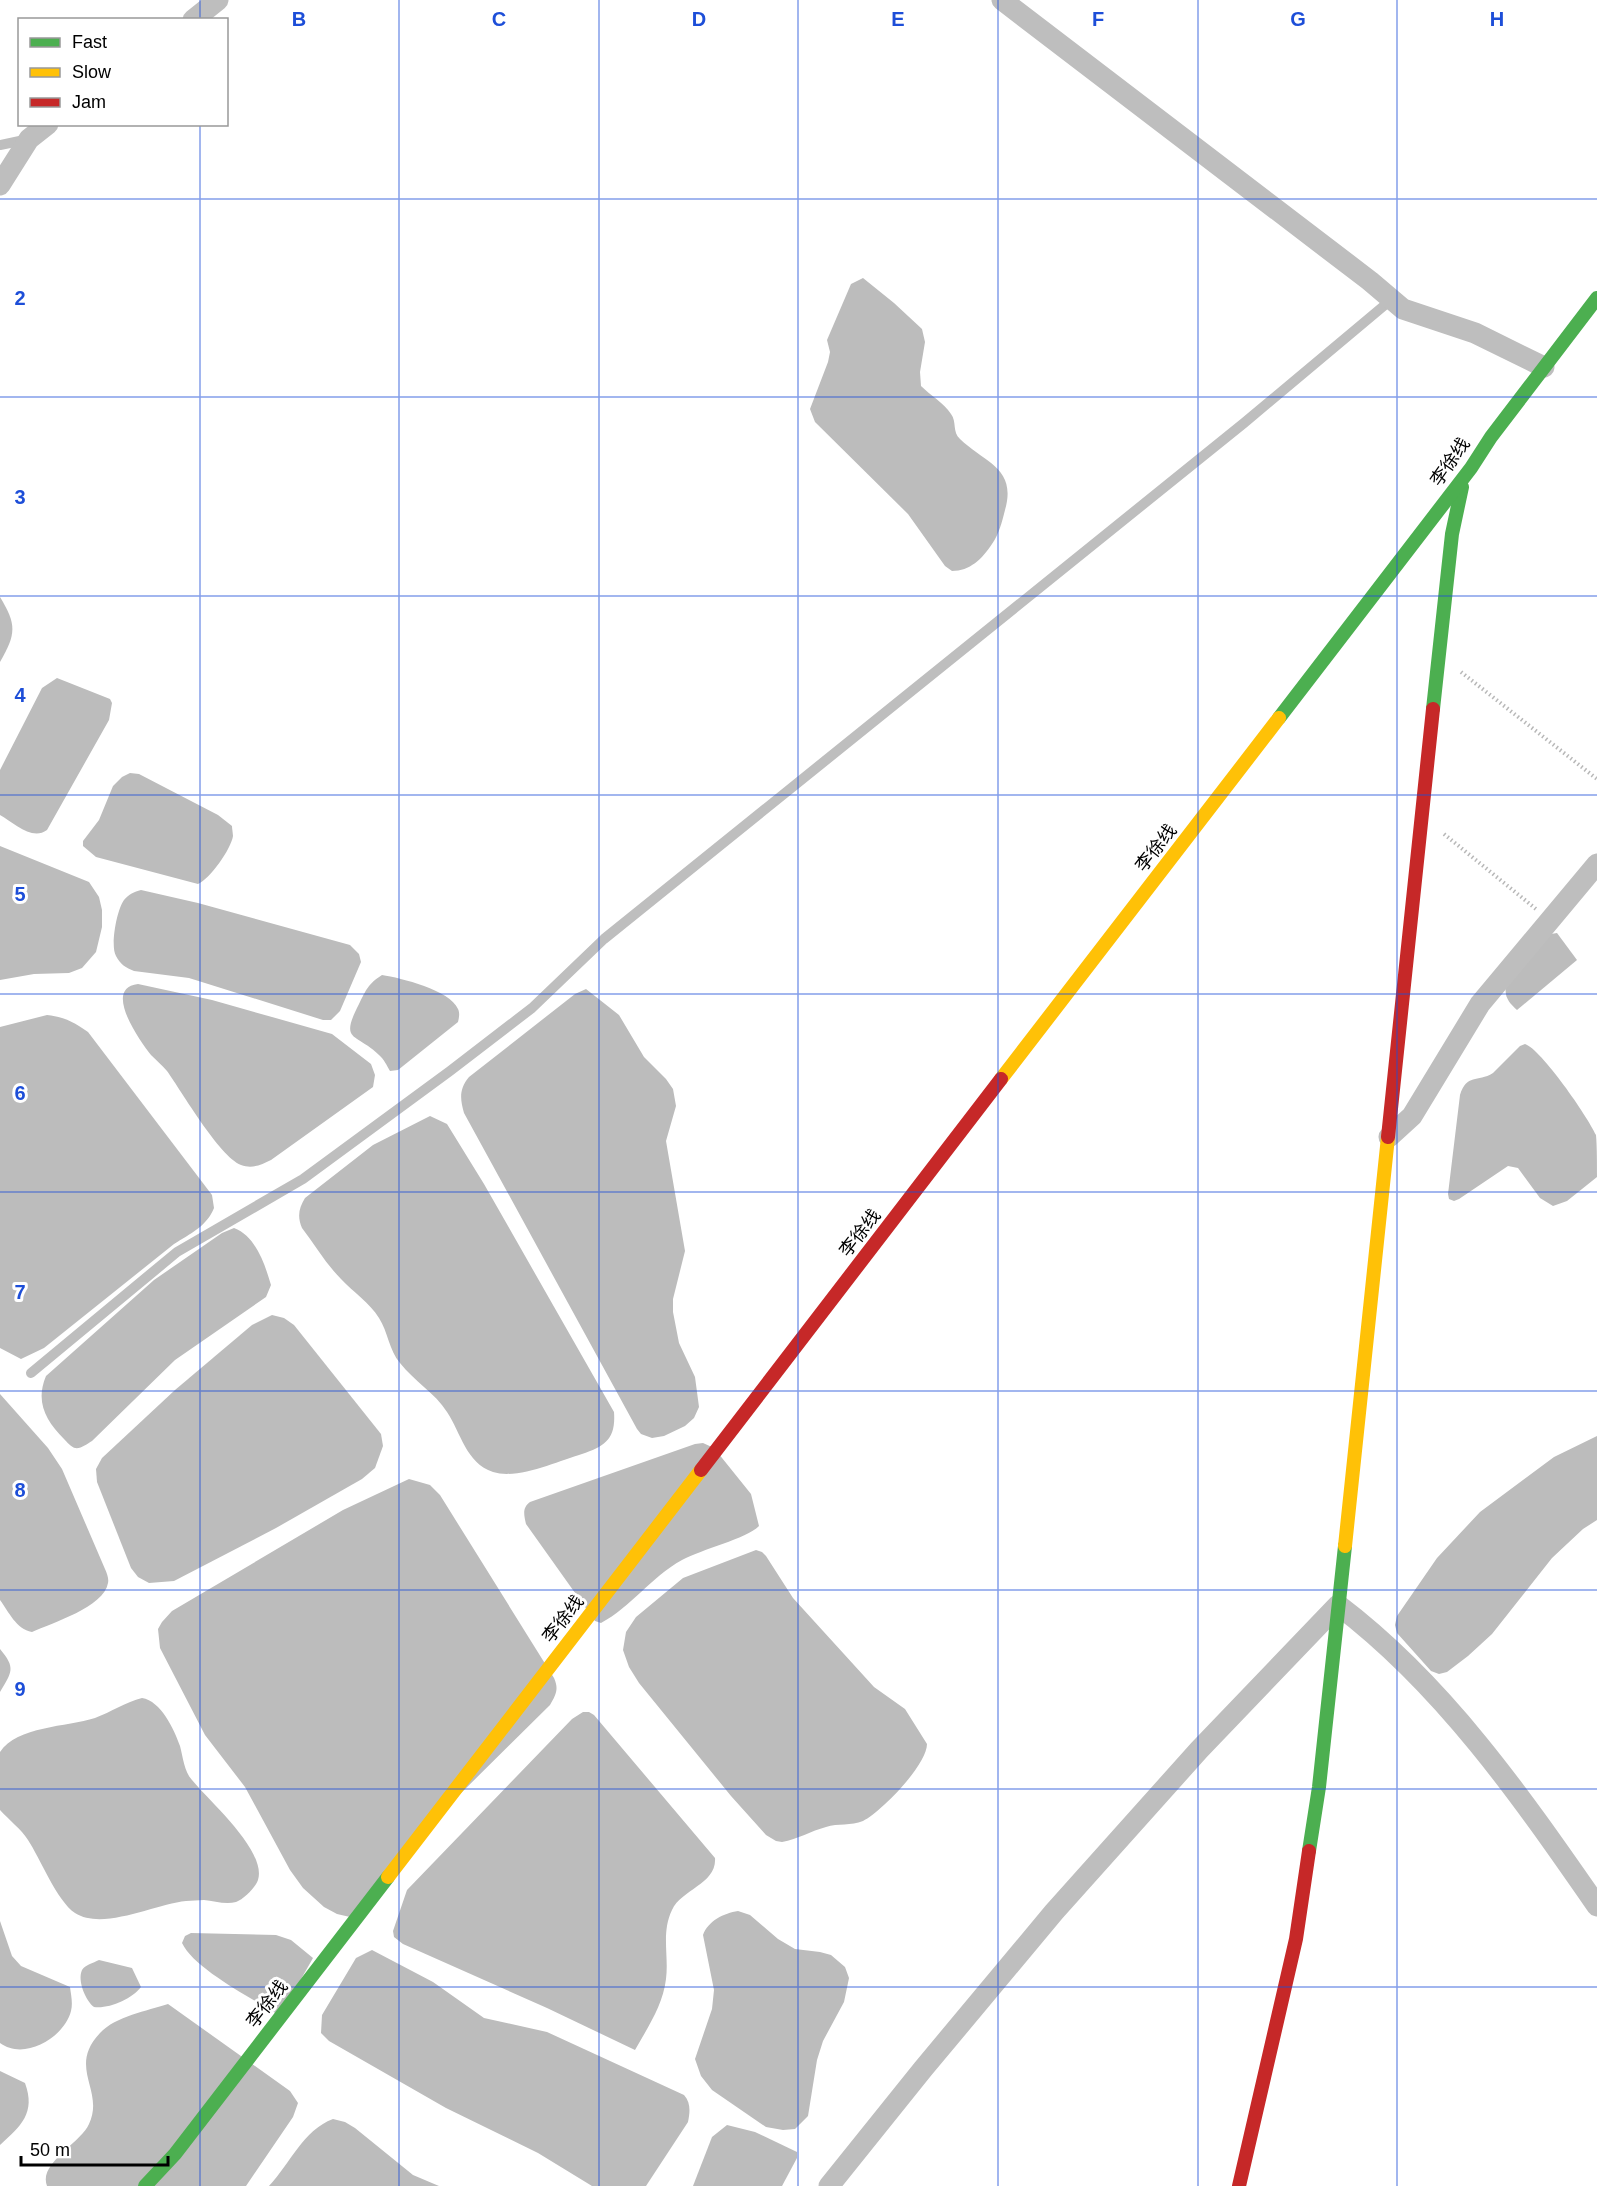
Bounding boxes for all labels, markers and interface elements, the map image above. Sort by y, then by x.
text: B [292,8,306,30]
text: C [492,8,506,30]
text: D [692,8,706,30]
text: E [891,8,905,30]
text: F [1092,8,1104,30]
text: G [1290,8,1306,30]
text: H [1490,8,1504,30]
legend [18,18,228,126]
text: Fast [72,32,107,52]
text: Slow [72,62,112,82]
text: Jam [72,92,106,112]
text: 2 [14,287,26,309]
street label: 李徐线 [1426,434,1474,490]
text: 3 [14,486,26,508]
text: 4 [14,684,26,706]
street label: 李徐线 [1131,821,1181,875]
text: 5 [14,883,26,905]
text: 6 [14,1082,26,1104]
street label: 李徐线 [835,1206,885,1260]
text: 7 [14,1281,26,1303]
text: 8 [14,1479,26,1501]
street label: 李徐线 [538,1592,588,1646]
text: 9 [14,1678,26,1700]
street label: 李徐线 [242,1977,292,2031]
scale bar [21,2129,168,2167]
text: 50 m [30,2140,70,2160]

